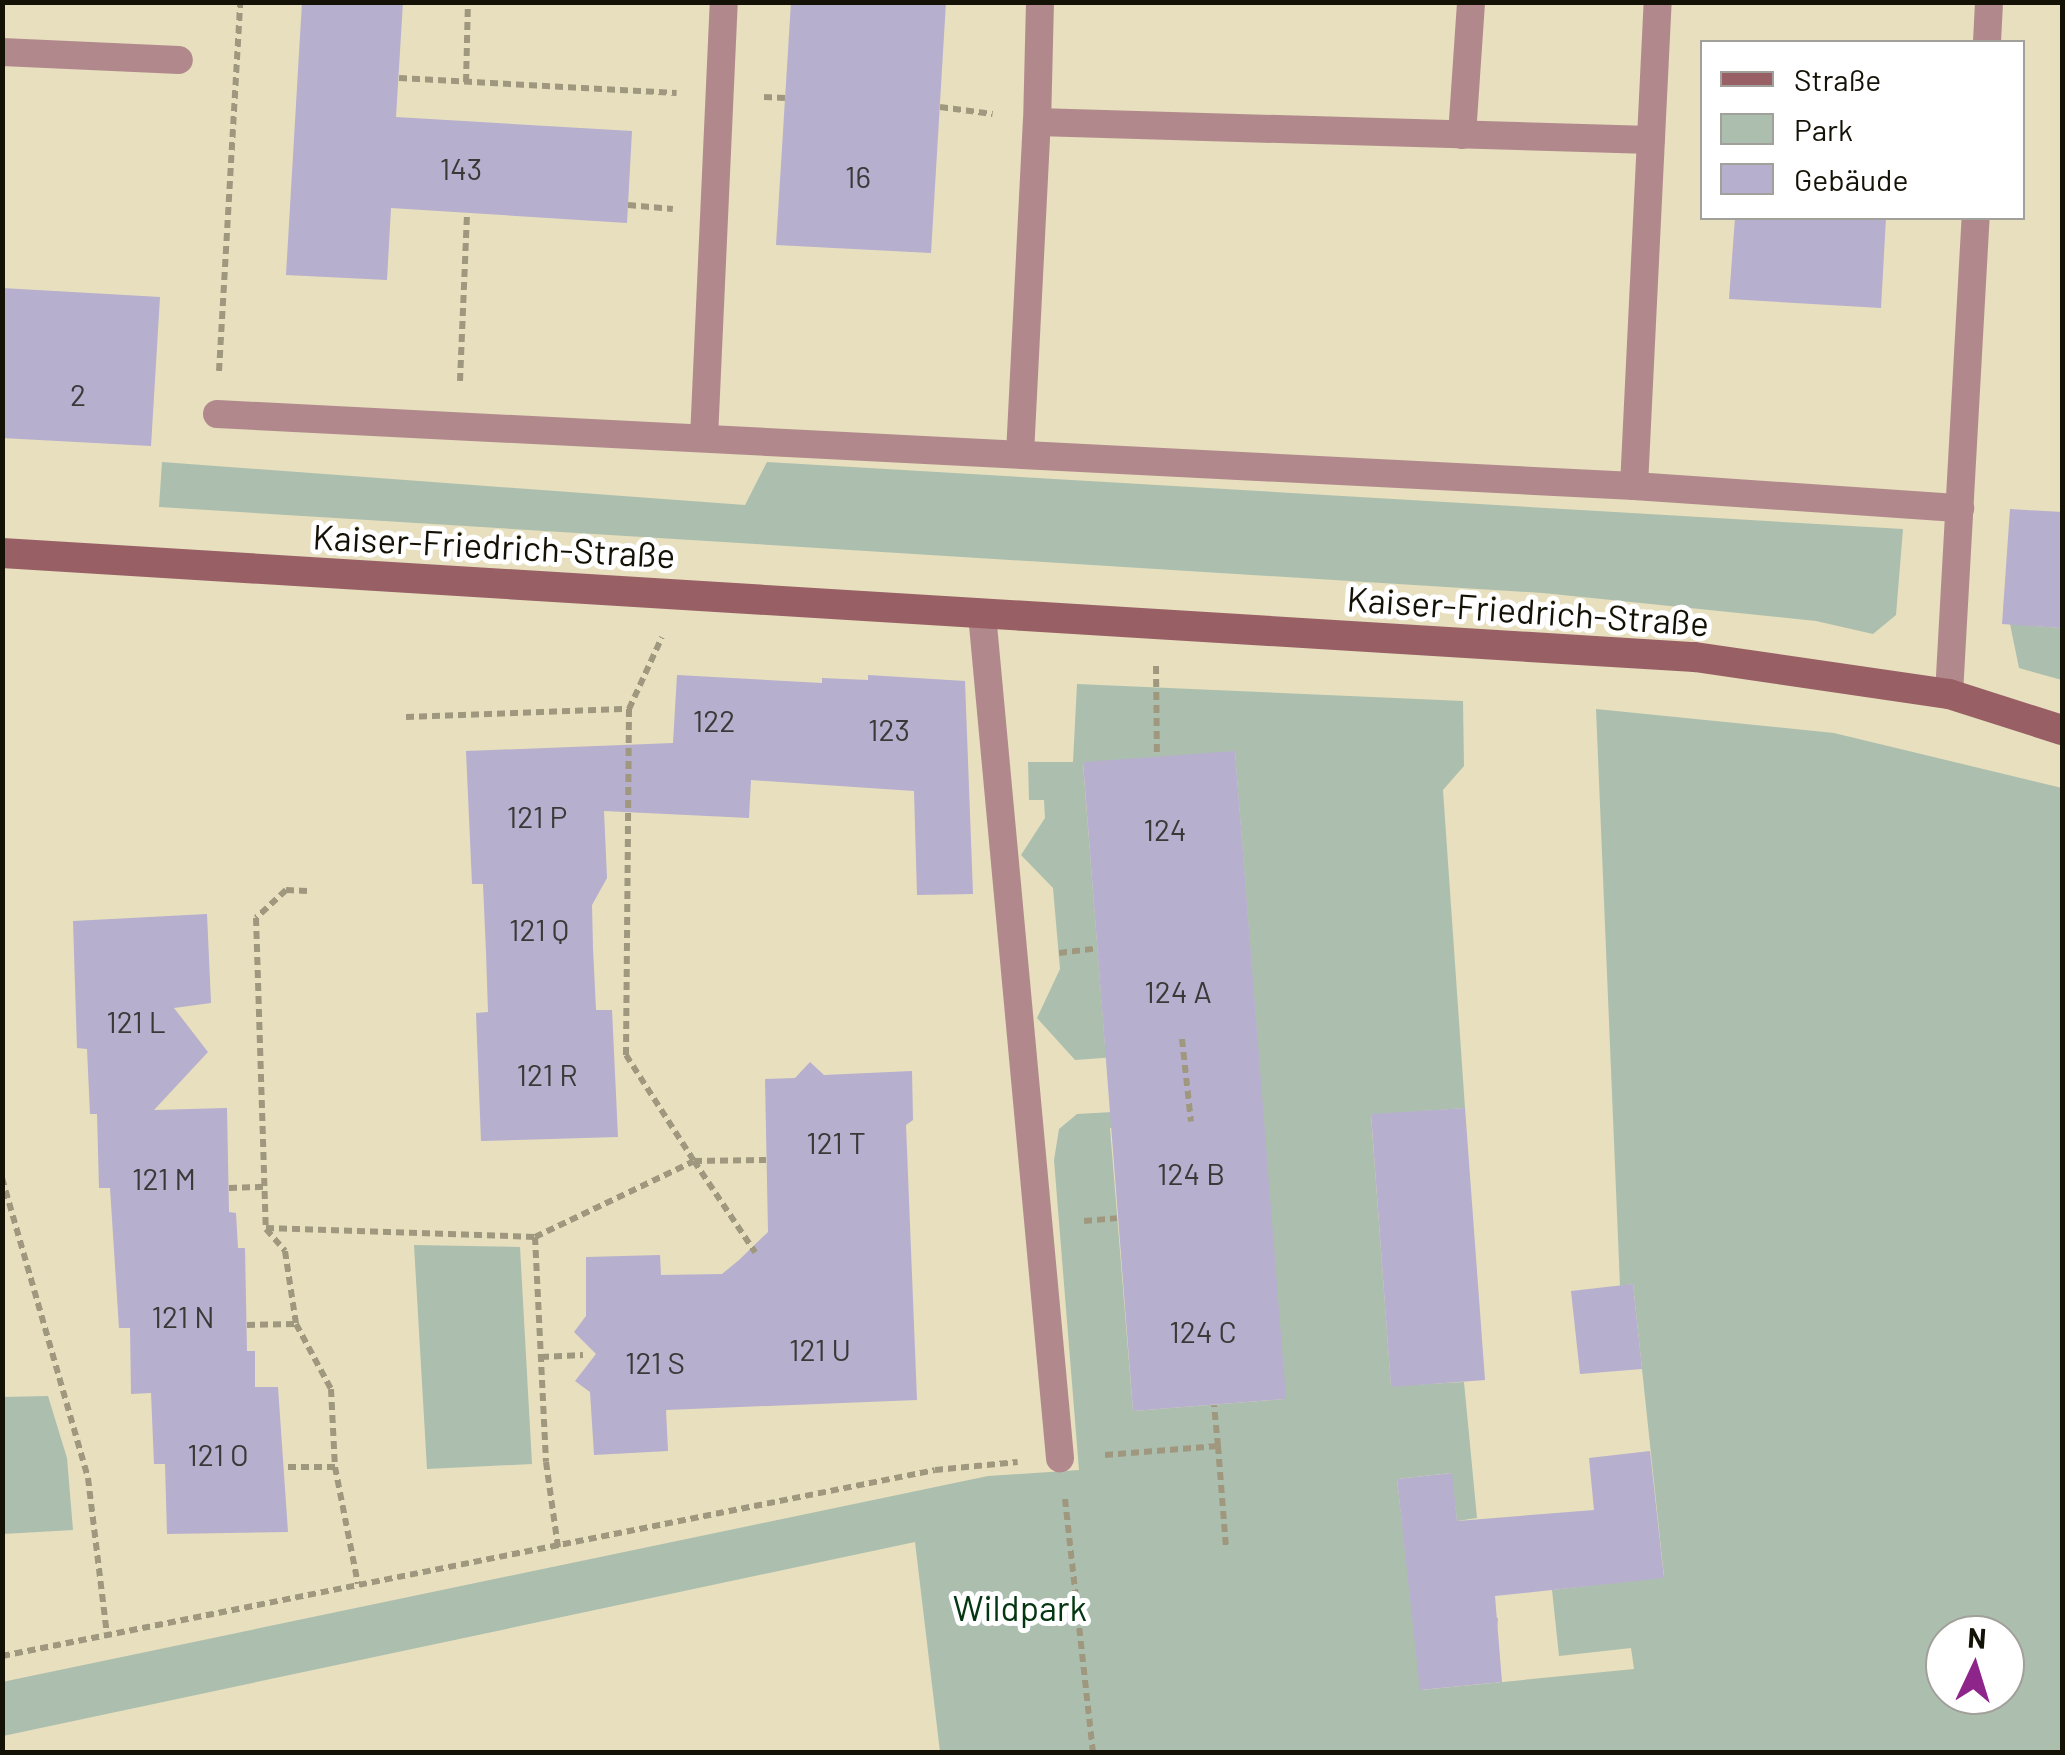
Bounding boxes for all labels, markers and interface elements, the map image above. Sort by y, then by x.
legend [1700,40,2025,220]
text: Straße [1794,61,1881,97]
text: Park [1794,111,1853,147]
house number: 143 [440,150,482,186]
house number: 16 [845,158,871,194]
text: Gebäude [1794,161,1908,197]
house number: 2 [70,376,86,412]
street label: Kaiser-Friedrich-Straße [312,515,676,575]
street label: Kaiser-Friedrich-Straße [1345,576,1711,644]
house number: 122 [693,702,735,738]
house number: 123 [868,711,910,747]
house number: 121 P [507,798,567,834]
house number: 124 [1143,811,1187,847]
house number: 121 Q [509,911,569,947]
house number: 124 A [1144,973,1212,1009]
house number: 121 L [106,1003,166,1039]
house number: 121 R [516,1056,578,1092]
house number: 121 T [806,1124,866,1160]
house number: 124 B [1157,1155,1225,1191]
house number: 121 M [132,1160,196,1196]
house number: 121 N [152,1298,214,1334]
house number: 124 C [1169,1313,1237,1349]
house number: 121 U [789,1331,851,1367]
house number: 121 S [625,1344,685,1380]
house number: 121 O [187,1436,249,1472]
park label: Wildpark [953,1586,1087,1628]
north arrow [1925,1615,2025,1715]
text: N [1966,1619,1987,1655]

